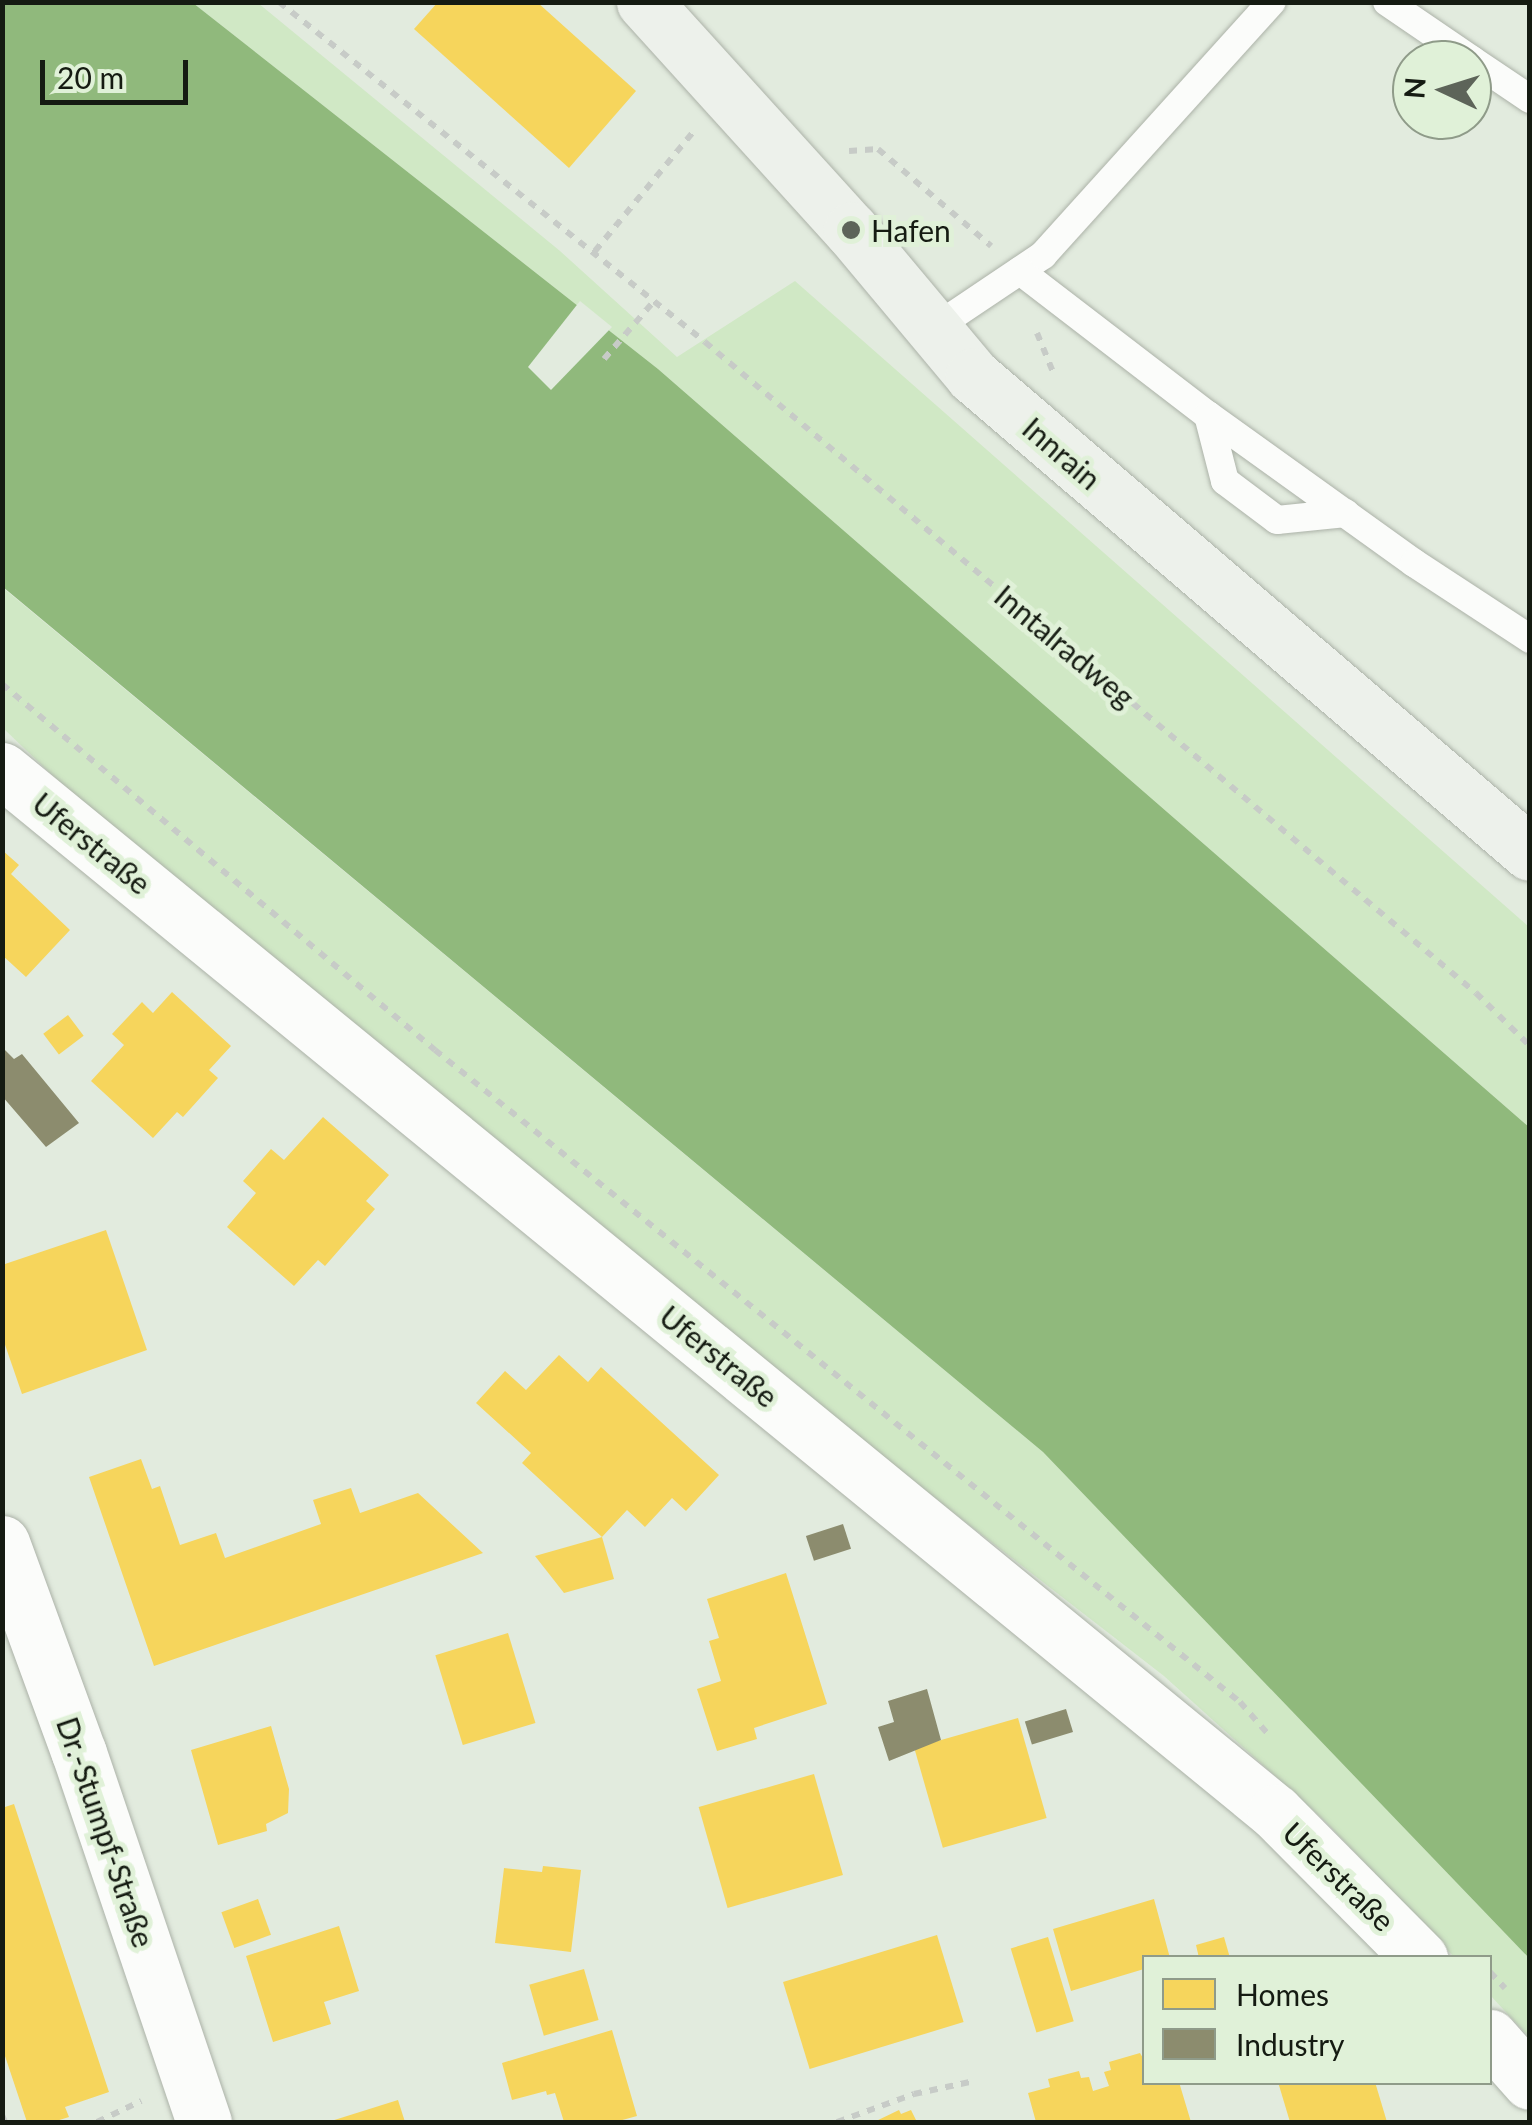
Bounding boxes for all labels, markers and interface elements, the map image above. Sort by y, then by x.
scale bar [45,40,192,102]
north arrow [1392,40,1492,140]
text: 20 m [57,59,124,95]
text: N [1396,76,1432,100]
place label: Hafen [871,212,951,248]
marker: Hafen [840,219,862,241]
street label: Innrain [1016,410,1108,496]
street label: Inntalradweg [988,577,1142,715]
street label: Uferstraße [26,785,158,901]
street label: Uferstraße [653,1298,785,1414]
street label: Dr.-Stumpf-Straße [50,1712,162,1952]
street label: Uferstraße [1276,1814,1402,1938]
legend [1142,1955,1492,2085]
text: Homes [1236,1976,1329,2012]
text: Industry [1236,2026,1345,2062]

